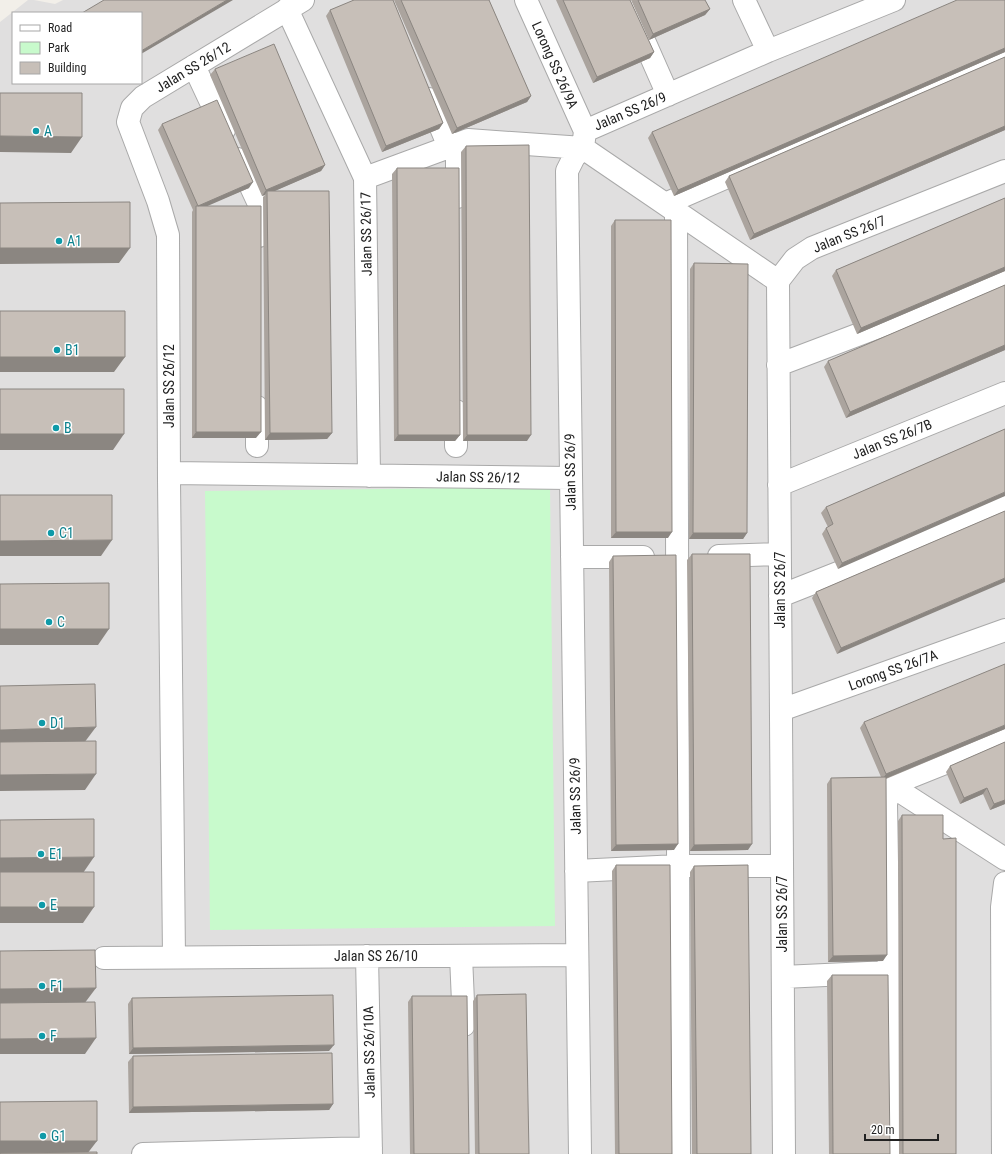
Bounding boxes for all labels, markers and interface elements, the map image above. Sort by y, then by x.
legend [12,12,142,84]
street label: Lorong SS 26/9A [529,19,581,111]
text: Road [48,21,72,35]
street label: Jalan SS 26/12 [153,38,233,95]
text: Park [48,41,70,55]
text: Building [48,61,86,75]
street label: Jalan SS 26/9 [591,89,669,133]
place label: A [44,123,52,139]
marker: A [31,126,41,136]
street label: Jalan SS 26/17 [357,192,375,276]
street label: Jalan SS 26/7 [810,212,888,256]
place label: A1 [67,233,82,249]
marker: A1 [54,236,64,246]
place label: B1 [65,342,80,358]
street label: Jalan SS 26/12 [161,344,177,428]
marker: B1 [52,345,62,355]
street label: Jalan SS 26/7B [850,416,934,462]
place label: B [64,420,72,436]
marker: B [51,423,61,433]
street label: Jalan SS 26/9 [561,433,579,511]
street label: Jalan SS 26/12 [436,468,520,486]
place label: C1 [59,525,74,541]
marker: C1 [46,528,56,538]
street label: Jalan SS 26/7 [772,551,788,629]
place label: C [57,614,65,630]
marker: C [44,617,54,627]
street label: Lorong SS 26/7A [846,646,940,694]
place label: D1 [50,715,65,731]
marker: D1 [37,718,47,728]
street label: Jalan SS 26/9 [566,757,584,835]
place label: E1 [49,846,63,862]
marker: E1 [36,849,46,859]
street label: Jalan SS 26/7 [774,875,790,953]
place label: E [50,897,57,913]
marker: E [37,900,47,910]
street label: Jalan SS 26/10 [334,948,418,964]
place label: F1 [50,978,64,994]
marker: F1 [37,981,47,991]
street label: Jalan SS 26/10A [360,1006,378,1098]
place label: F [50,1028,57,1044]
marker: F [37,1031,47,1041]
scale bar [865,1116,938,1142]
text: 20 m [871,1123,895,1137]
place label: G1 [51,1128,66,1144]
marker: G1 [38,1131,48,1141]

